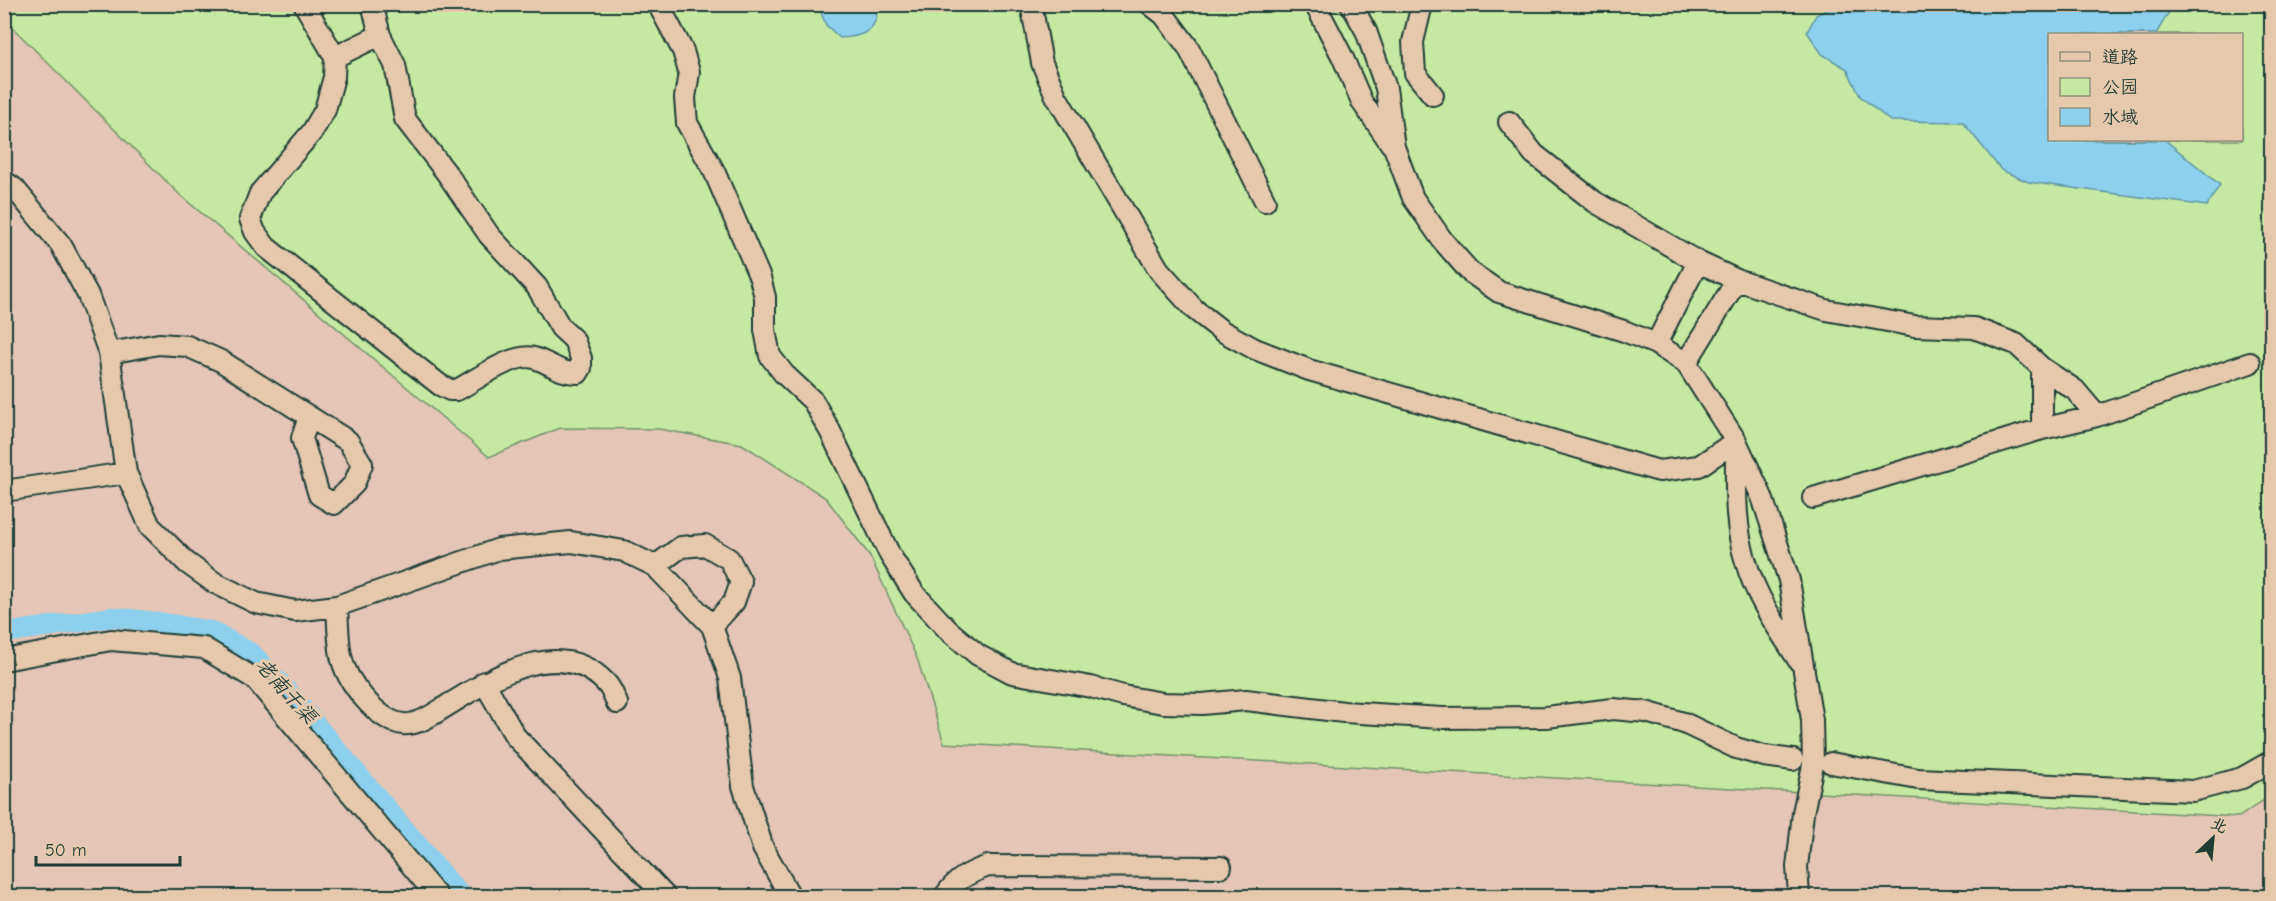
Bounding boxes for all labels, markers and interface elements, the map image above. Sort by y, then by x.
legend [2048,33,2243,141]
text: 道路 [2102,47,2138,68]
text: 公园 [2102,77,2138,98]
text: 水域 [2102,107,2138,128]
water label: 老南干渠 [251,654,323,730]
north arrow [2183,808,2243,868]
text: 北 [2208,814,2230,837]
scale bar [36,829,180,867]
text: 50 m [45,840,87,861]

